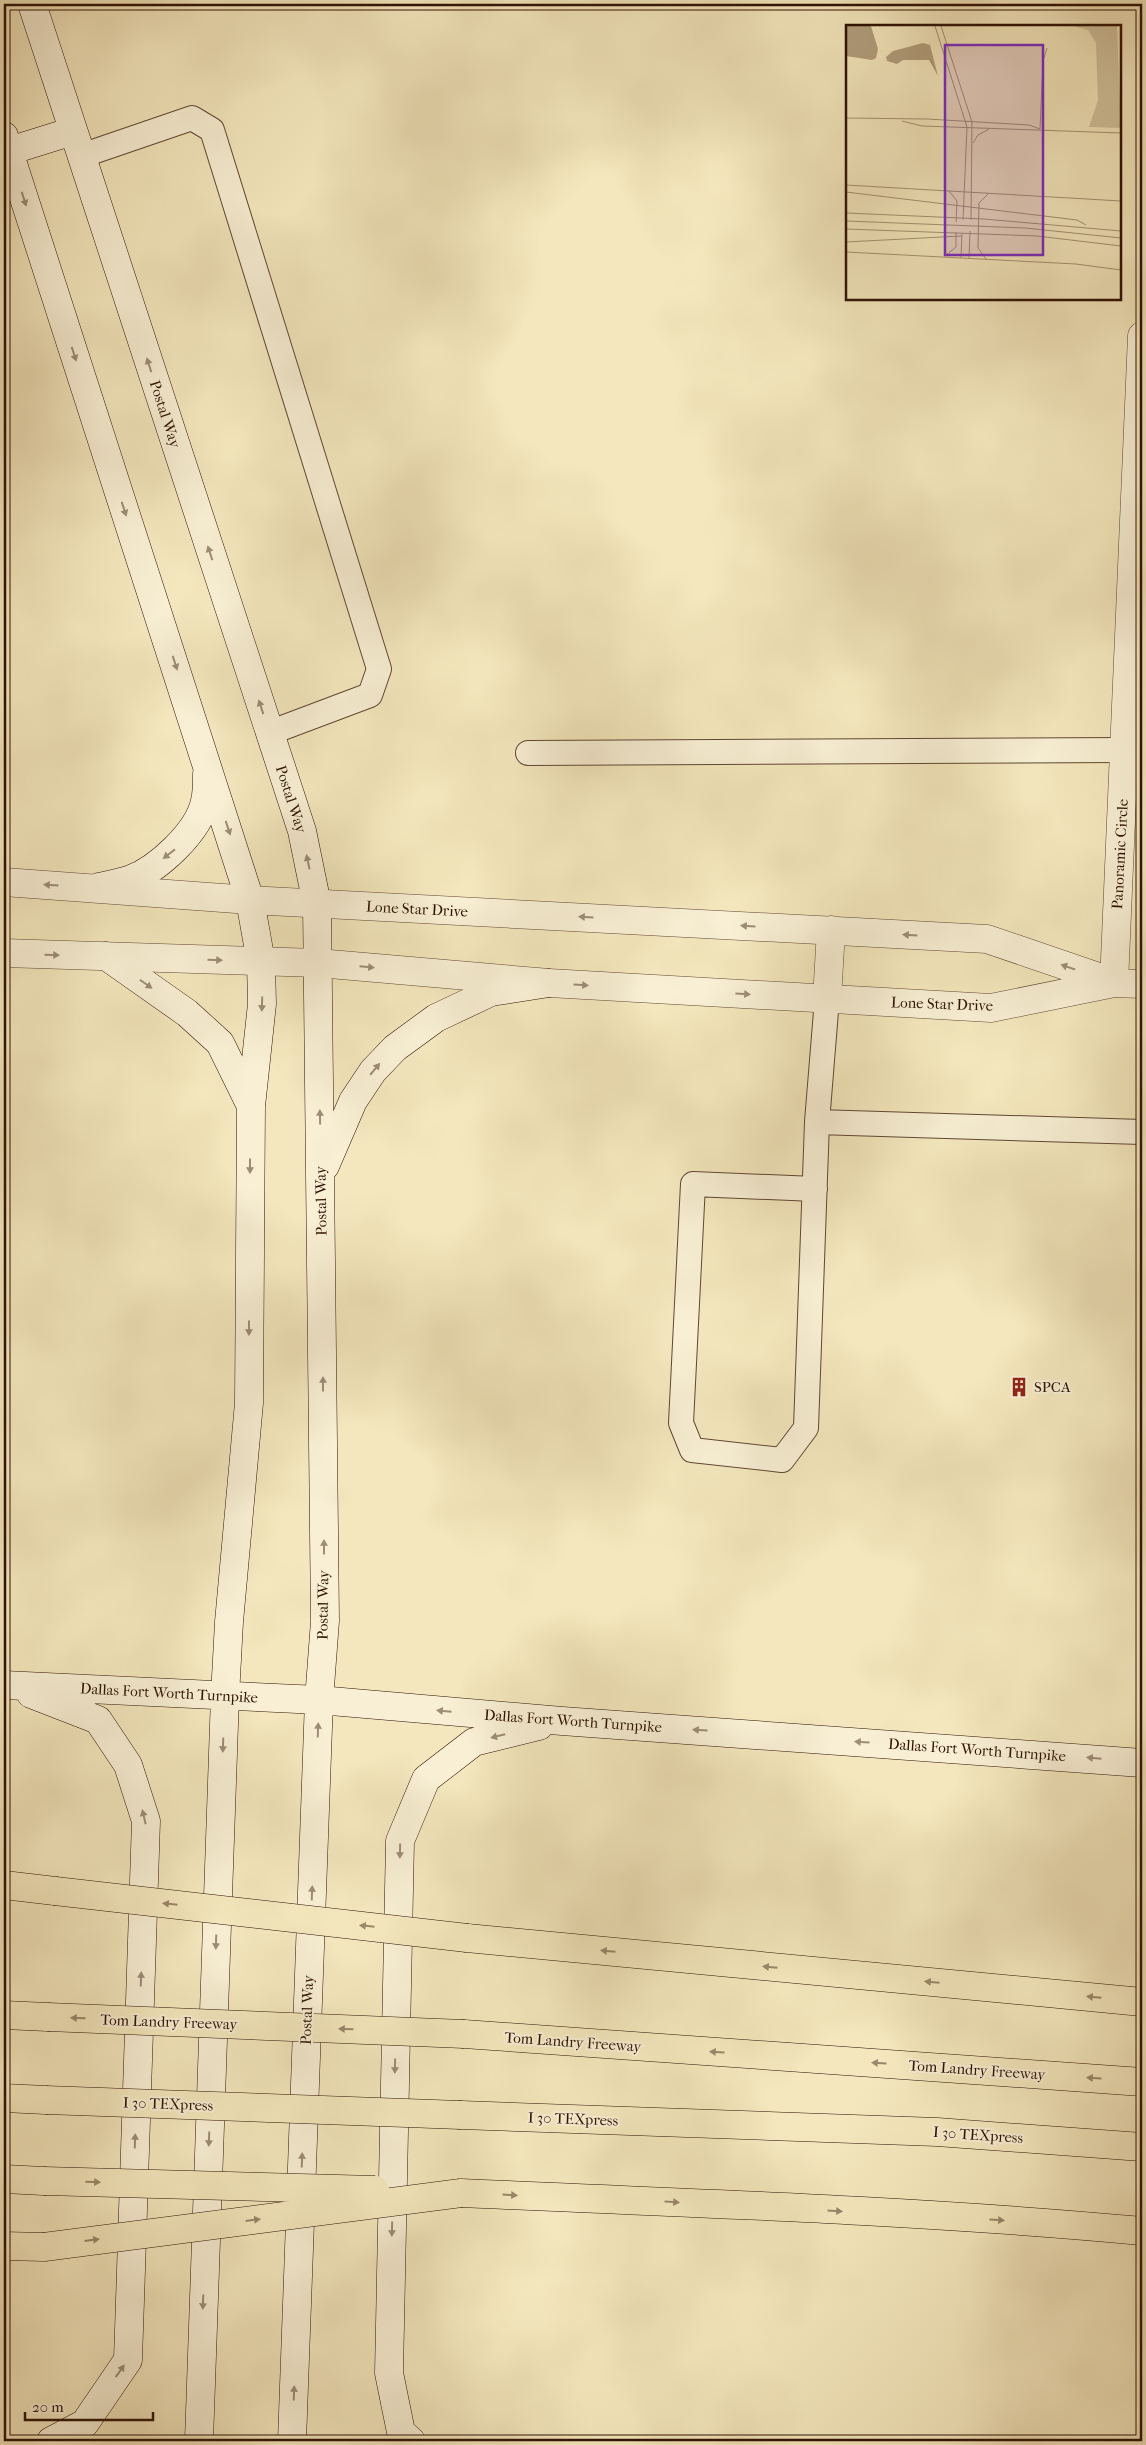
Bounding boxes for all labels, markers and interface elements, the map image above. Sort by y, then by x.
inset map [846,25,1121,300]
one-way arrow [21,192,28,207]
one-way arrow [71,347,79,362]
one-way arrow [145,357,153,372]
street label: Postal Way [146,378,185,451]
one-way arrow [121,501,129,516]
one-way arrow [206,545,214,560]
one-way arrow [171,656,179,671]
one-way arrow [257,699,265,714]
street label: Postal Way [272,763,311,836]
street label: Panoramic Circle [1108,798,1132,910]
one-way arrow [224,821,232,836]
one-way arrow [162,849,176,859]
one-way arrow [304,854,312,870]
one-way arrow [43,880,59,888]
street label: Lone Star Drive [366,897,469,921]
one-way arrow [578,913,594,921]
one-way arrow [740,921,756,929]
one-way arrow [902,930,918,938]
one-way arrow [45,951,61,959]
one-way arrow [207,957,223,965]
one-way arrow [359,963,375,971]
one-way arrow [1061,963,1076,970]
one-way arrow [139,979,152,990]
one-way arrow [573,981,589,989]
one-way arrow [735,991,751,999]
street label: Lone Star Drive [891,993,994,1015]
one-way arrow [257,996,265,1012]
one-way arrow [370,1063,381,1076]
one-way arrow [316,1108,324,1124]
one-way arrow [246,1158,254,1174]
street label: Postal Way [311,1165,331,1236]
one-way arrow [245,1321,253,1337]
one-way arrow [319,1376,327,1392]
building icon: SPCA [1008,1376,1030,1398]
place label: SPCA [1034,1378,1071,1396]
one-way arrow [320,1538,328,1554]
street label: Postal Way [313,1569,333,1640]
street label: Dallas Fort Worth Turnpike [79,1679,259,1707]
street label: Dallas Fort Worth Turnpike [483,1706,663,1736]
one-way arrow [435,1707,451,1715]
one-way arrow [314,1722,322,1738]
one-way arrow [691,1726,707,1734]
one-way arrow [490,1732,505,1740]
street label: Dallas Fort Worth Turnpike [887,1735,1067,1765]
one-way arrow [219,1737,227,1753]
one-way arrow [854,1737,870,1745]
one-way arrow [1085,1754,1101,1762]
one-way arrow [140,1809,148,1824]
one-way arrow [396,1844,404,1860]
one-way arrow [308,1885,316,1901]
one-way arrow [162,1900,178,1908]
one-way arrow [358,1922,374,1930]
one-way arrow [212,1934,220,1950]
one-way arrow [600,1947,616,1955]
one-way arrow [762,1962,778,1970]
one-way arrow [137,1971,145,1987]
street label: Postal Way [297,1974,317,2045]
one-way arrow [924,1978,940,1986]
one-way arrow [1085,1993,1101,2001]
street label: Tom Landry Freeway [100,2011,239,2033]
one-way arrow [70,2014,86,2022]
one-way arrow [337,2025,353,2033]
street label: Tom Landry Freeway [504,2028,643,2056]
one-way arrow [709,2048,725,2056]
street label: Tom Landry Freeway [908,2056,1047,2084]
one-way arrow [391,2059,399,2075]
one-way arrow [871,2059,887,2067]
one-way arrow [1085,2074,1101,2082]
street label: I 30 TEXpress [123,2093,214,2115]
street label: I 30 TEXpress [528,2108,619,2130]
street label: I 30 TEXpress [932,2123,1024,2147]
one-way arrow [205,2132,213,2148]
one-way arrow [131,2133,139,2149]
one-way arrow [298,2152,306,2168]
one-way arrow [85,2178,101,2186]
one-way arrow [502,2191,518,2199]
one-way arrow [665,2199,681,2207]
one-way arrow [827,2207,843,2215]
one-way arrow [246,2215,262,2223]
one-way arrow [989,2217,1005,2225]
one-way arrow [388,2221,396,2237]
one-way arrow [85,2236,101,2244]
one-way arrow [199,2294,207,2310]
one-way arrow [115,2364,125,2378]
one-way arrow [290,2384,298,2400]
scale bar [25,2390,152,2422]
text: 20 m [32,2398,64,2416]

